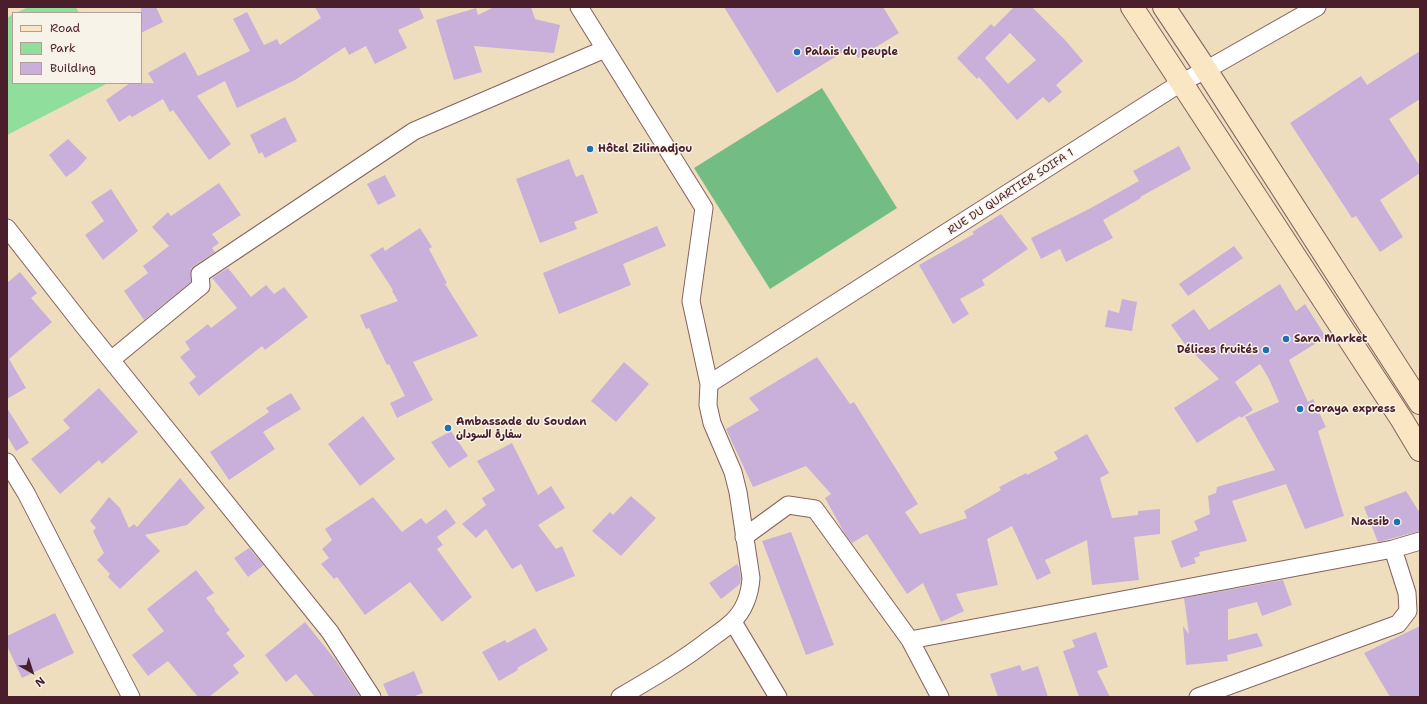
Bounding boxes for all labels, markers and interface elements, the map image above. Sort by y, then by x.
legend [12,12,142,84]
text: Road [50,20,80,36]
text: Park [50,40,76,56]
place label: Palais du peuple [805,45,898,59]
marker: Palais du peuple [792,47,802,57]
text: Building [50,60,96,76]
place label: Hôtel Zilimadjou [598,142,692,156]
marker: Hôtel Zilimadjou [585,144,595,154]
street label: RUE DU QUARTIER SOIFA 1 [946,146,1076,238]
place label: Sara Market [1294,332,1367,346]
marker: Sara Market [1281,334,1291,344]
place label: Délices fruités [1177,343,1258,357]
marker: Délices fruités [1261,345,1271,355]
place label: Coraya express [1308,402,1396,416]
marker: Coraya express [1295,404,1305,414]
place label: Ambassade du Soudan سفارة السودان [456,415,587,441]
marker: Ambassade du Soudan سفارة السودان [443,423,453,433]
place label: Nassib [1351,515,1389,529]
marker: Nassib [1392,517,1402,527]
north arrow [12,652,52,692]
text: N [32,673,48,690]

